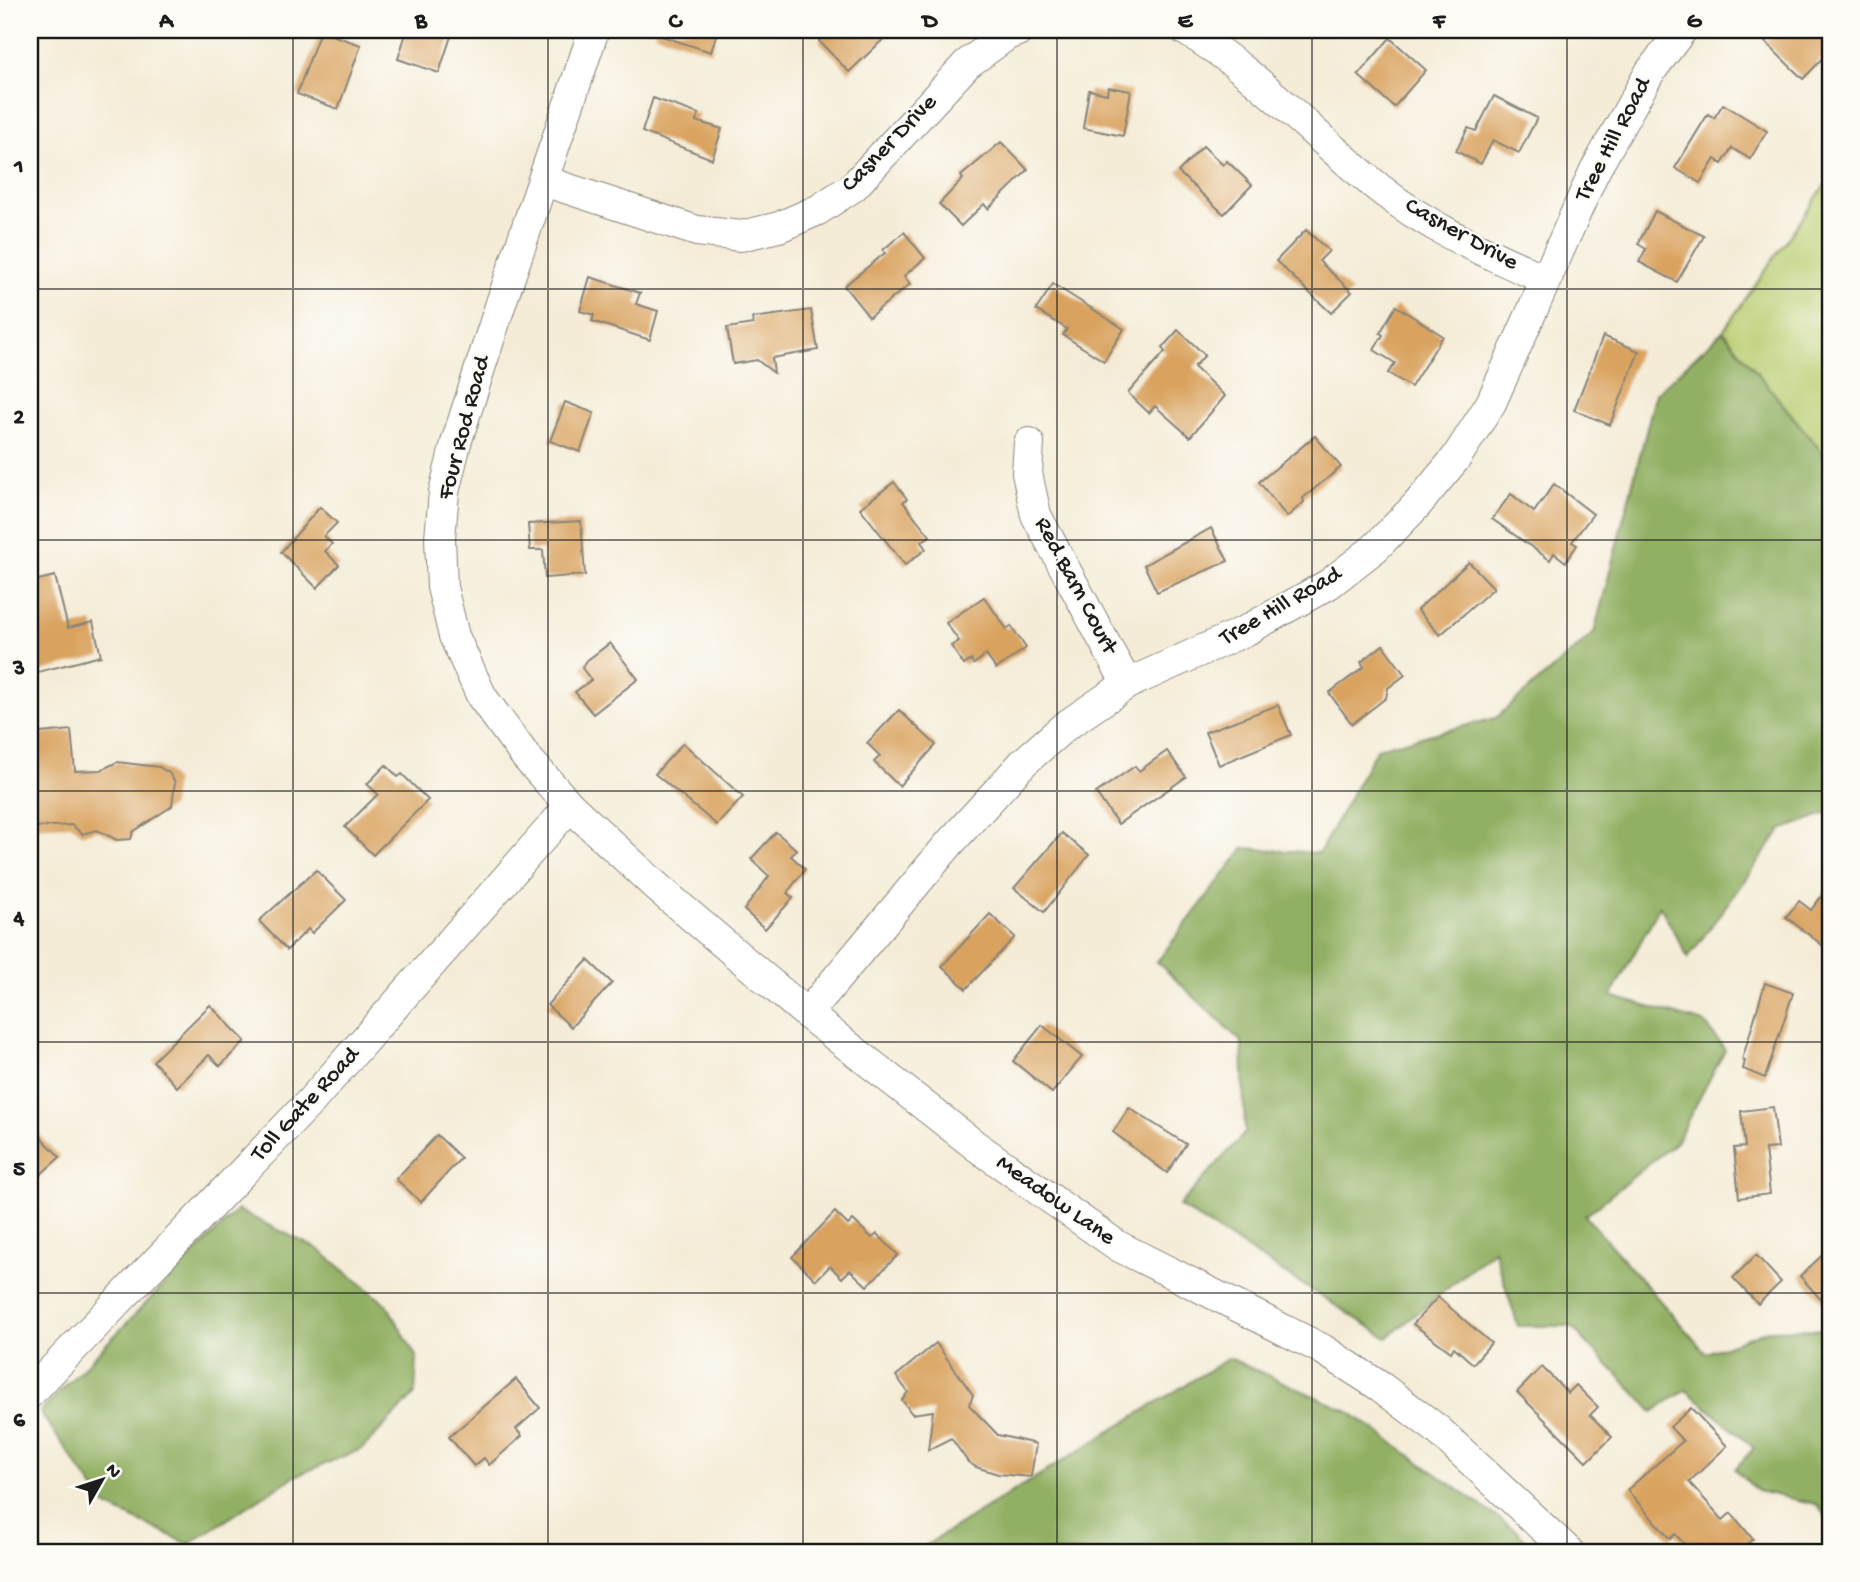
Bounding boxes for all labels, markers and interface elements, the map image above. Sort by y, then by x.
text: A [158,9,174,36]
text: B [414,9,428,36]
text: C [669,9,684,36]
text: D [921,9,939,36]
text: E [1178,9,1194,36]
text: F [1432,9,1447,36]
text: G [1687,9,1703,36]
street label: Tree Hill Road [1568,72,1660,209]
street label: Casner Drive [836,88,944,199]
text: 1 [13,154,24,181]
street label: Casner Drive [1399,192,1523,278]
street label: Four Rod Road [432,351,499,504]
text: 2 [13,405,25,432]
street label: Red Barn Court [1027,513,1124,661]
street label: Tree Hill Road [1213,560,1349,654]
text: 3 [12,656,25,683]
text: 4 [13,906,25,933]
street label: Toll Gate Road [244,1040,368,1170]
street label: Meadow Lane [990,1149,1121,1253]
text: 5 [13,1157,25,1184]
text: 6 [13,1408,26,1435]
north arrow [66,1446,136,1516]
text: N [100,1459,125,1484]

